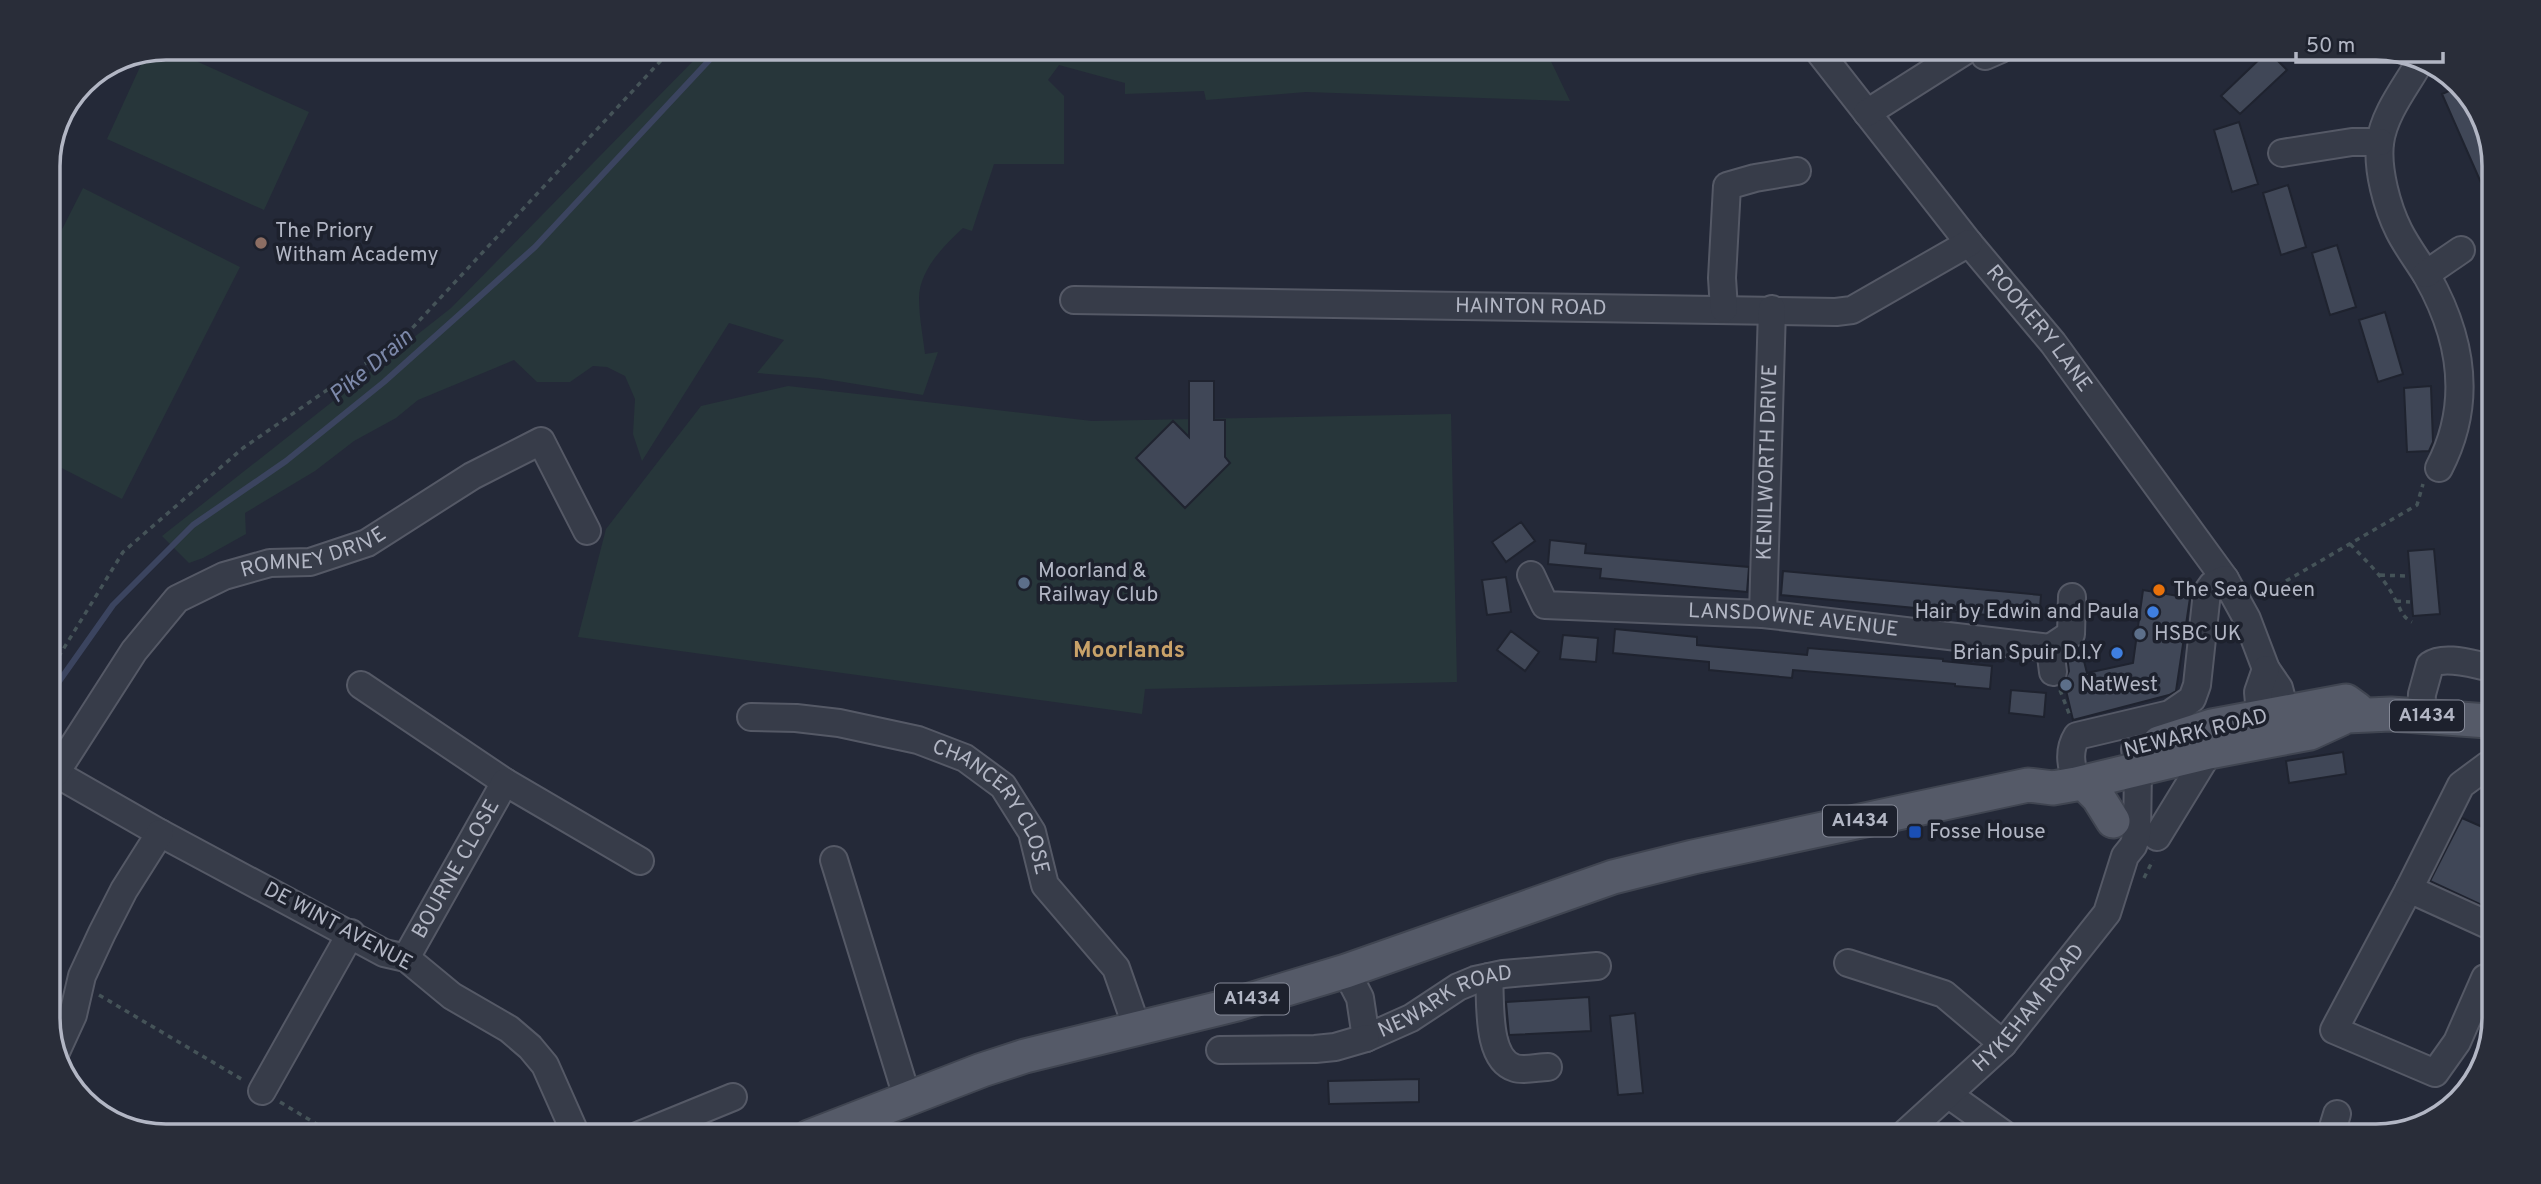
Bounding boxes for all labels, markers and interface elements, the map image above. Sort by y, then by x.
scale bar [2296,21,2443,65]
text: 50 m [2306,33,2355,60]
place label: The Priory Witham Academy [275,218,438,269]
marker: The Priory Witham Academy [253,235,269,251]
street label: ROOKERY LANE [1980,259,2098,398]
street label: HAINTON ROAD [1455,293,1607,322]
water label: Pike Drain [324,323,420,411]
street label: KENILWORTH DRIVE [1751,363,1784,561]
street label: ROMNEY DRIVE [237,521,391,584]
place label: Moorland & Railway Club [1038,558,1158,609]
marker: Moorland & Railway Club [1016,575,1032,591]
place label: The Sea Queen [2173,577,2315,604]
marker: The Sea Queen [2151,582,2167,598]
street label: LANSDOWNE AVENUE [1687,597,1900,643]
place label: Hair by Edwin and Paula [1915,599,2139,626]
marker: Hair by Edwin and Paula [2145,604,2161,620]
place label: HSBC UK [2154,621,2242,648]
marker: HSBC UK [2132,626,2148,642]
district label: Moorlands [1073,637,1185,666]
place label: Brian Spuir D.I.Y [1953,640,2103,667]
marker: Brian Spuir D.I.Y [2109,645,2125,661]
place label: NatWest [2080,672,2158,699]
marker: NatWest [2058,677,2074,693]
road number: A1434 [2390,701,2464,732]
street label: NEWARK ROAD [2121,703,2271,765]
street label: CHANCERY CLOSE [928,733,1055,878]
street label: BOURNE CLOSE [406,795,506,944]
road number: A1434 [1823,806,1897,836]
place label: Fosse House [1929,819,2046,846]
marker: Fosse House [1907,824,1923,840]
street label: DE WINT AVENUE [259,876,417,978]
street label: HYKEHAM ROAD [1967,938,2091,1078]
street label: NEWARK ROAD [1374,960,1513,1044]
road number: A1434 [1215,984,1289,1015]

